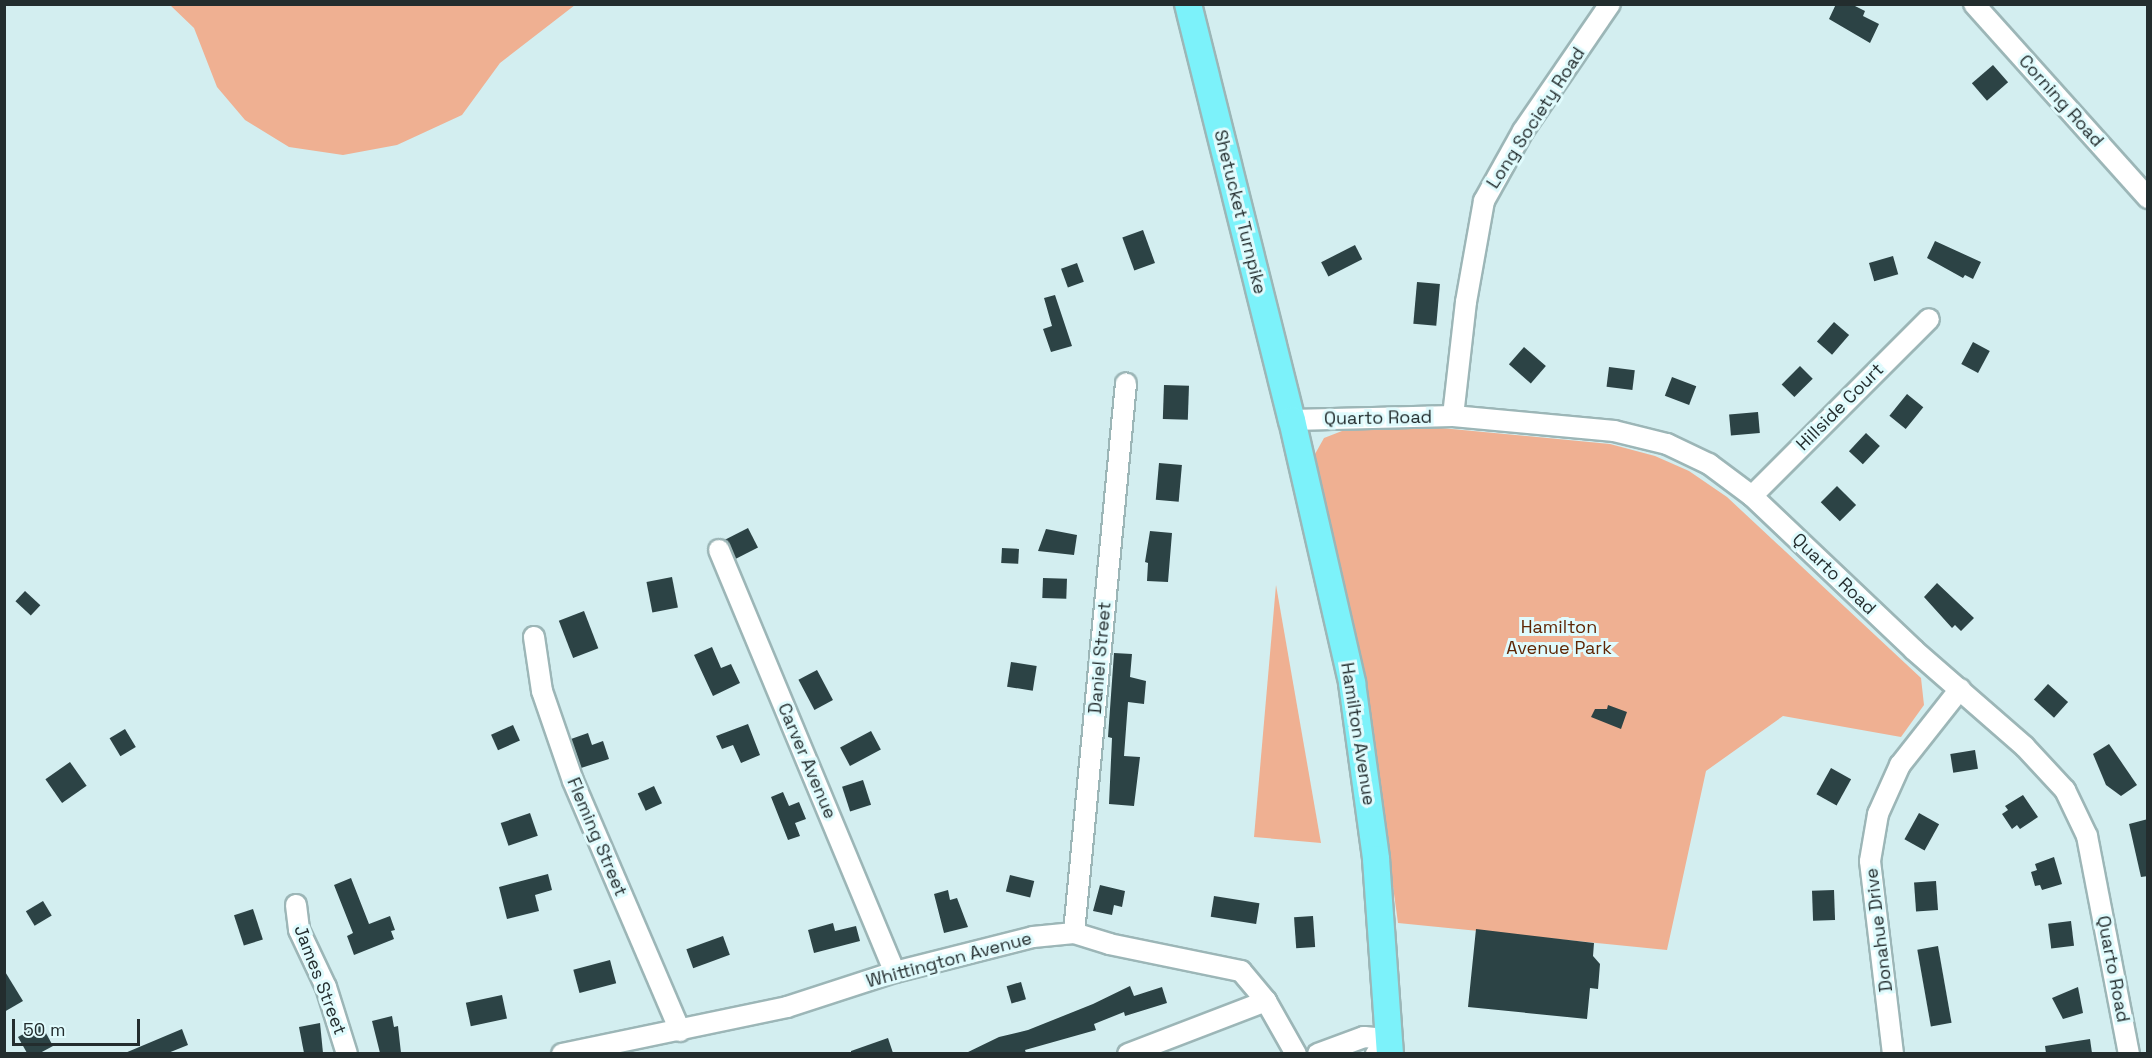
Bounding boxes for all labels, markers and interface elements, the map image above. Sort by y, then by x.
street label: Long Society Road [1482,43,1590,193]
street label: Corning Road [2014,51,2108,151]
street label: Shetucket Turnpike [1209,128,1271,296]
street label: Hillside Court [1792,359,1888,455]
street label: Quarto Road [1324,406,1432,430]
street label: Quarto Road [1788,529,1880,619]
street label: Daniel Street [1084,601,1116,715]
park label: Hamilton Avenue Park [1506,617,1612,660]
street label: Hamilton Avenue [1336,661,1380,807]
street label: Carver Avenue [773,700,841,822]
street label: Fleming Street [562,774,632,900]
street label: Donahue Drive [1861,867,1897,993]
street label: Quarto Road [2092,914,2134,1024]
street label: James Street [289,922,351,1038]
street label: Whittington Avenue [864,927,1034,993]
scale bar [15,1007,142,1045]
text: 50 m [23,1018,65,1041]

